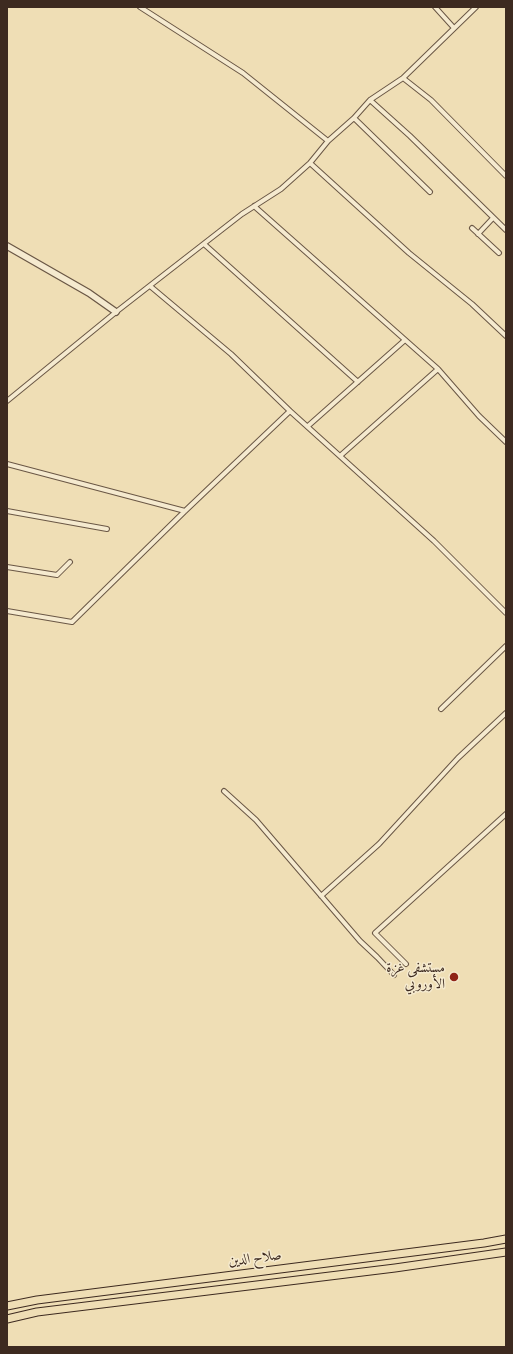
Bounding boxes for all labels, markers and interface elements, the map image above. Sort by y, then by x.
place label: مستشفى غزة الأوروبي [386,961,445,994]
marker: مستشفى غزة الأوروبي [448,971,460,983]
street label: صلاح الدين [227,1247,283,1271]

